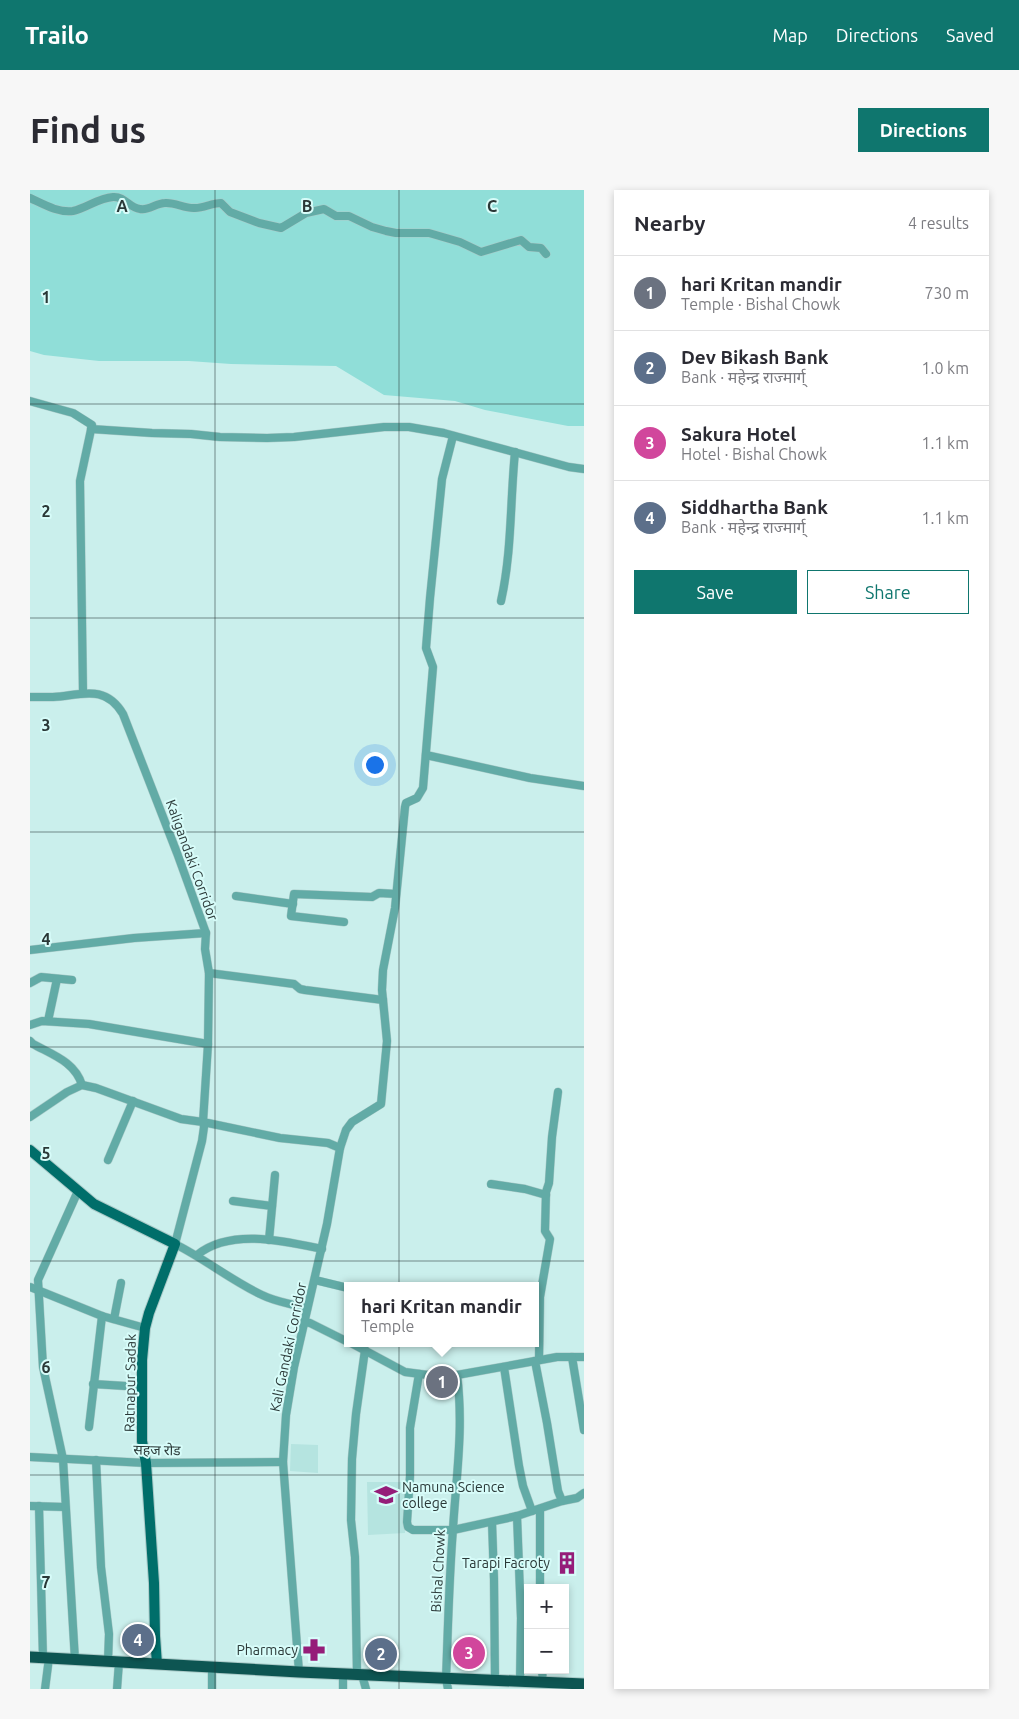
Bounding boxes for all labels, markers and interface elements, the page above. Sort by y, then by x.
text: Trailo [25,22,89,49]
text: Map [772,25,808,45]
text: Directions [836,25,918,45]
text: Saved [946,25,994,45]
button: Directions [858,108,989,152]
text: Find us [30,110,146,150]
text: A [116,197,128,215]
text: B [302,197,312,215]
text: C [487,197,497,215]
text: Nearby [634,211,705,235]
text: 4 results [908,214,969,232]
text: hari Kritan mandir [681,273,842,295]
text: 1 [645,284,655,302]
text: 730 m [924,284,969,302]
text: 1 [41,288,51,306]
text: Temple · Bishal Chowk [681,295,840,313]
text: Dev Bikash Bank [681,346,828,368]
text: 2 [645,359,655,377]
text: 1.0 km [921,359,969,377]
text: Bank · महेन्द्र राज्मार्ग् [681,368,806,386]
text: Sakura Hotel [681,423,796,445]
text: 3 [645,434,655,452]
text: 1.1 km [921,434,969,452]
text: Hotel · Bishal Chowk [681,445,827,463]
text: Siddhartha Bank [681,496,828,518]
text: 2 [41,502,51,520]
text: 4 [645,509,655,527]
text: 1.1 km [921,509,969,527]
text: Bank · महेन्द्र राज्मार्ग् [681,518,806,536]
button: Save [634,570,797,614]
button: Share [807,570,969,614]
text: 3 [41,716,51,734]
your location [362,752,388,778]
street label: Kaligandaki Corridor [163,797,222,923]
text: 4 [41,930,51,948]
text: 5 [41,1144,51,1162]
street label: Kali Gandaki Corridor [266,1280,310,1413]
popup [344,1282,539,1347]
text: hari Kritan mandir [361,1295,522,1317]
text: Temple [361,1317,414,1335]
street label: Ratnapur Sadak [121,1334,139,1432]
text: 6 [41,1358,51,1376]
pin: 1 [426,1363,458,1401]
street label: सहज रोड [133,1442,181,1458]
place label: Namuna Science college [402,1479,505,1511]
school or university icon: Namuna Science college [373,1482,399,1508]
street label: Bishal Chowk [428,1529,448,1613]
building icon: Tarapi Facroty [554,1550,580,1576]
place label: Tarapi Facroty [462,1555,550,1571]
text: 7 [41,1573,51,1591]
map controls [524,1584,569,1674]
button: + [524,1584,569,1629]
pin: 4 [122,1621,154,1659]
button: − [524,1629,569,1674]
pin: 3 [453,1634,485,1672]
pin: 2 [365,1635,397,1673]
pharmacy icon: Pharmacy [301,1637,327,1663]
place label: Pharmacy [236,1642,298,1658]

